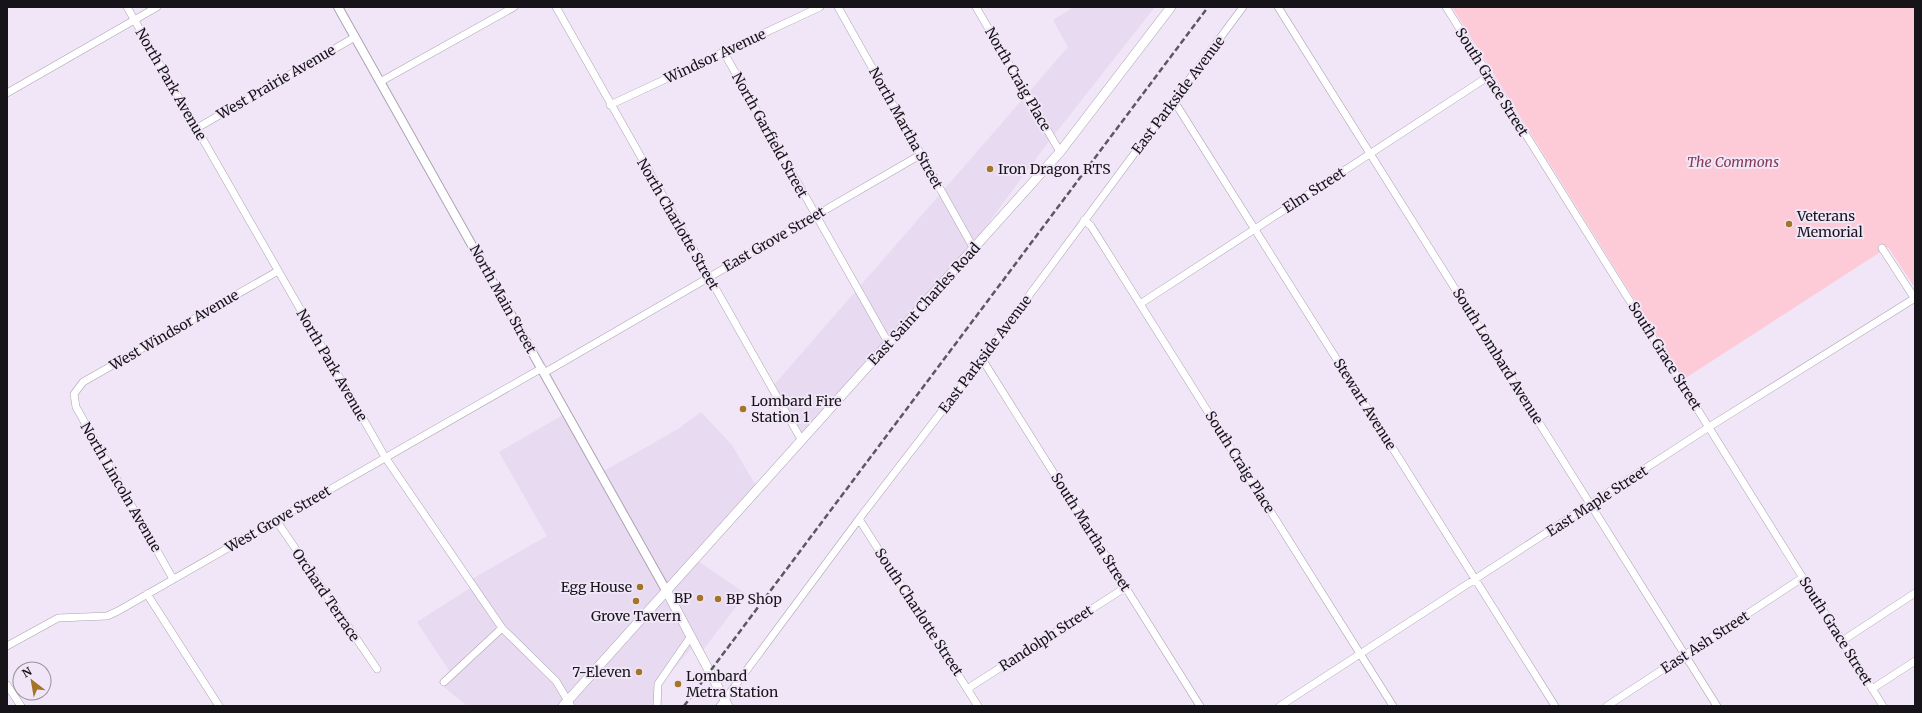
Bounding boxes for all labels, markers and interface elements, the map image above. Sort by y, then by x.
street label: North Craig Place [981,24,1055,134]
street label: South Grace Street [1451,24,1533,140]
street label: North Park Avenue [132,25,210,143]
street label: Windsor Avenue [660,25,769,88]
street label: East Parkside Avenue [1128,32,1228,158]
street label: West Prairie Avenue [213,41,339,124]
street label: North Martha Street [865,64,947,192]
street label: North Garfield Street [728,69,812,201]
park label: The Commons [1687,153,1779,171]
street label: North Charlotte Street [633,155,723,293]
place label: Iron Dragon RTS [998,160,1110,178]
street label: Elm Street [1279,163,1349,217]
marker: Iron Dragon RTS [985,164,995,174]
street label: East Grove Street [720,202,829,276]
place label: Veterans Memorial [1796,207,1863,241]
marker: Veterans Memorial [1784,219,1794,229]
street label: East Saint Charles Road [864,239,984,369]
street label: North Main Street [466,241,541,357]
street label: South Lombard Avenue [1449,285,1547,427]
street label: West Windsor Avenue [105,286,242,375]
street label: East Parkside Avenue [935,291,1035,417]
street label: South Grace Street [1624,298,1706,414]
street label: North Park Avenue [293,306,371,424]
street label: Stewart Avenue [1330,355,1400,453]
place label: Lombard Fire Station 1 [751,392,842,426]
marker: Lombard Fire Station 1 [738,404,748,414]
street label: South Craig Place [1201,408,1279,516]
street label: North Lincoln Avenue [77,419,165,555]
street label: East Maple Street [1543,461,1652,540]
street label: South Martha Street [1047,469,1135,595]
street label: West Grove Street [221,481,334,557]
street label: Orchard Terrace [288,545,364,645]
street label: South Charlotte Street [871,545,967,680]
street label: South Grace Street [1795,573,1877,689]
place label: Egg House [561,578,632,596]
marker: Egg House [635,582,645,592]
place label: BP [674,589,692,607]
place label: BP Shop [726,590,782,608]
marker: BP [695,593,705,603]
marker: BP Shop [713,594,723,604]
marker: Grove Tavern [631,596,641,606]
street label: Randolph Street [996,601,1097,675]
street label: East Ash Street [1657,606,1753,677]
place label: Grove Tavern [591,607,681,625]
north arrow [12,661,52,701]
place label: 7-Eleven [572,663,631,681]
text: N [20,664,34,681]
marker: 7-Eleven [634,667,644,677]
place label: Lombard Metra Station [686,667,778,701]
marker: Lombard Metra Station [673,679,683,689]

